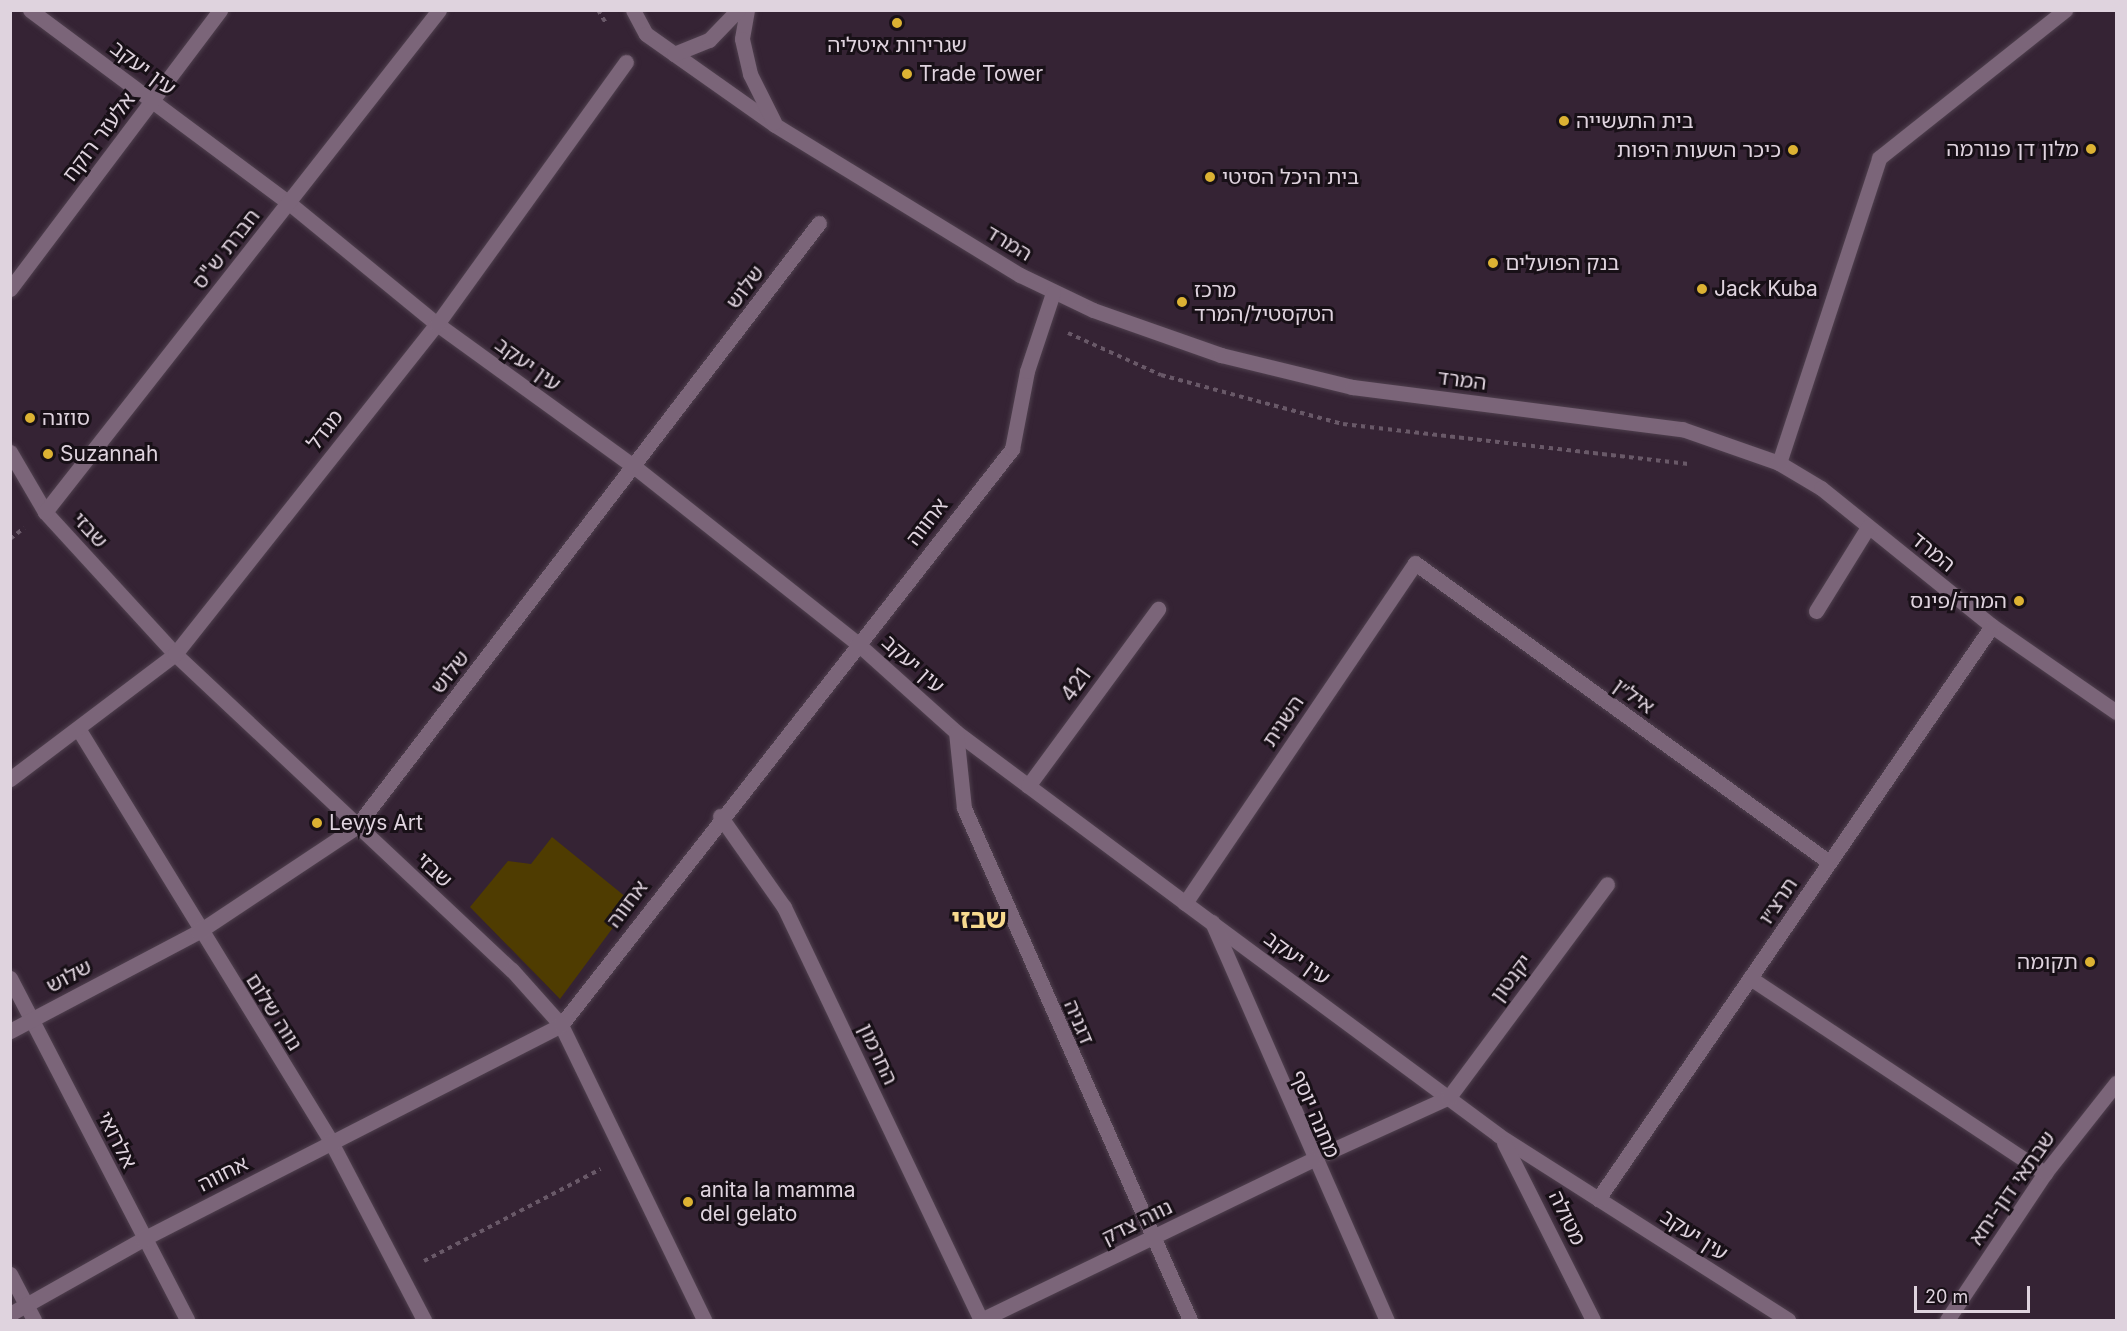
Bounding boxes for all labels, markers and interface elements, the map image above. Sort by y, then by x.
marker: שגרירות איטליה [890,16,904,30]
place label: שגרירות איטליה [827,32,967,58]
street label: עין יעקב [105,35,181,101]
place label: Trade Tower [919,61,1043,87]
marker: Trade Tower [900,67,914,81]
street label: אלעזר רוקח [57,88,141,186]
place label: בית התעשייה [1576,108,1694,134]
marker: בית התעשייה [1557,114,1571,128]
place label: מלון דן פנורמה [1946,136,2079,162]
place label: כיכר השעות היפות [1617,137,1781,163]
marker: מלון דן פנורמה [2084,142,2098,156]
marker: כיכר השעות היפות [1786,143,1800,157]
place label: בית היכל הסיטי [1222,164,1359,190]
marker: בית היכל הסיטי [1203,170,1217,184]
street label: חברת ש"ס [187,204,265,294]
street label: המרד [981,219,1037,267]
place label: בנק הפועלים [1505,250,1619,276]
marker: בנק הפועלים [1486,256,1500,270]
street label: שלוש [721,260,769,314]
place label: Jack Kuba [1714,276,1818,302]
place label: מרכז הטקסטיל/המרד [1194,277,1334,327]
marker: Jack Kuba [1695,282,1709,296]
marker: מרכז הטקסטיל/המרד [1175,295,1189,309]
street label: עין יעקב [490,332,566,396]
street label: המרד [1436,364,1488,396]
place label: סוזנה [42,405,90,431]
street label: מגדל [302,405,348,455]
marker: סוזנה [23,411,37,425]
place label: Suzannah [60,441,158,467]
marker: Suzannah [41,447,55,461]
street label: אחווה [901,493,953,551]
street label: שבזי [67,507,113,553]
street label: המרד [1906,527,1960,577]
place label: המרד/פינס [1910,588,2007,614]
marker: המרד/פינס [2012,594,2026,608]
street label: עין יעקב [877,629,949,699]
street label: שלוש [425,645,475,699]
street label: 421 [1056,663,1096,707]
street label: איל״ן [1609,673,1659,719]
street label: השנית [1257,691,1309,751]
place label: Levys Art [329,810,423,836]
marker: Levys Art [310,816,324,830]
street label: שבזי [411,847,457,893]
street label: תרצ״ו [1753,873,1803,929]
street label: אחווה [601,875,653,933]
district label: שבזי [951,903,1007,935]
street label: עין יעקב [1259,926,1335,990]
street label: יקנטון [1485,949,1537,1007]
place label: תקומה [2017,949,2078,975]
street label: שלוש [42,954,96,998]
marker: תקומה [2083,955,2097,969]
street label: נווה שלום [240,969,308,1055]
street label: דגניה [1058,996,1100,1048]
street label: החרמון [853,1019,903,1089]
street label: מחנה יוסף [1285,1066,1345,1162]
street label: אלרואי [92,1107,142,1173]
street label: שבתאי דון-יחא [1963,1126,2061,1250]
street label: אחווה [194,1151,252,1197]
place label: anita la mamma del gelato [700,1177,856,1227]
street label: מטולה [1543,1187,1591,1249]
street label: נווה צדק [1098,1194,1176,1250]
marker: anita la mamma del gelato [681,1195,695,1209]
street label: עין יעקב [1656,1204,1732,1266]
scale bar [1917,1274,2032,1312]
text: 20 m [1925,1286,1968,1307]

